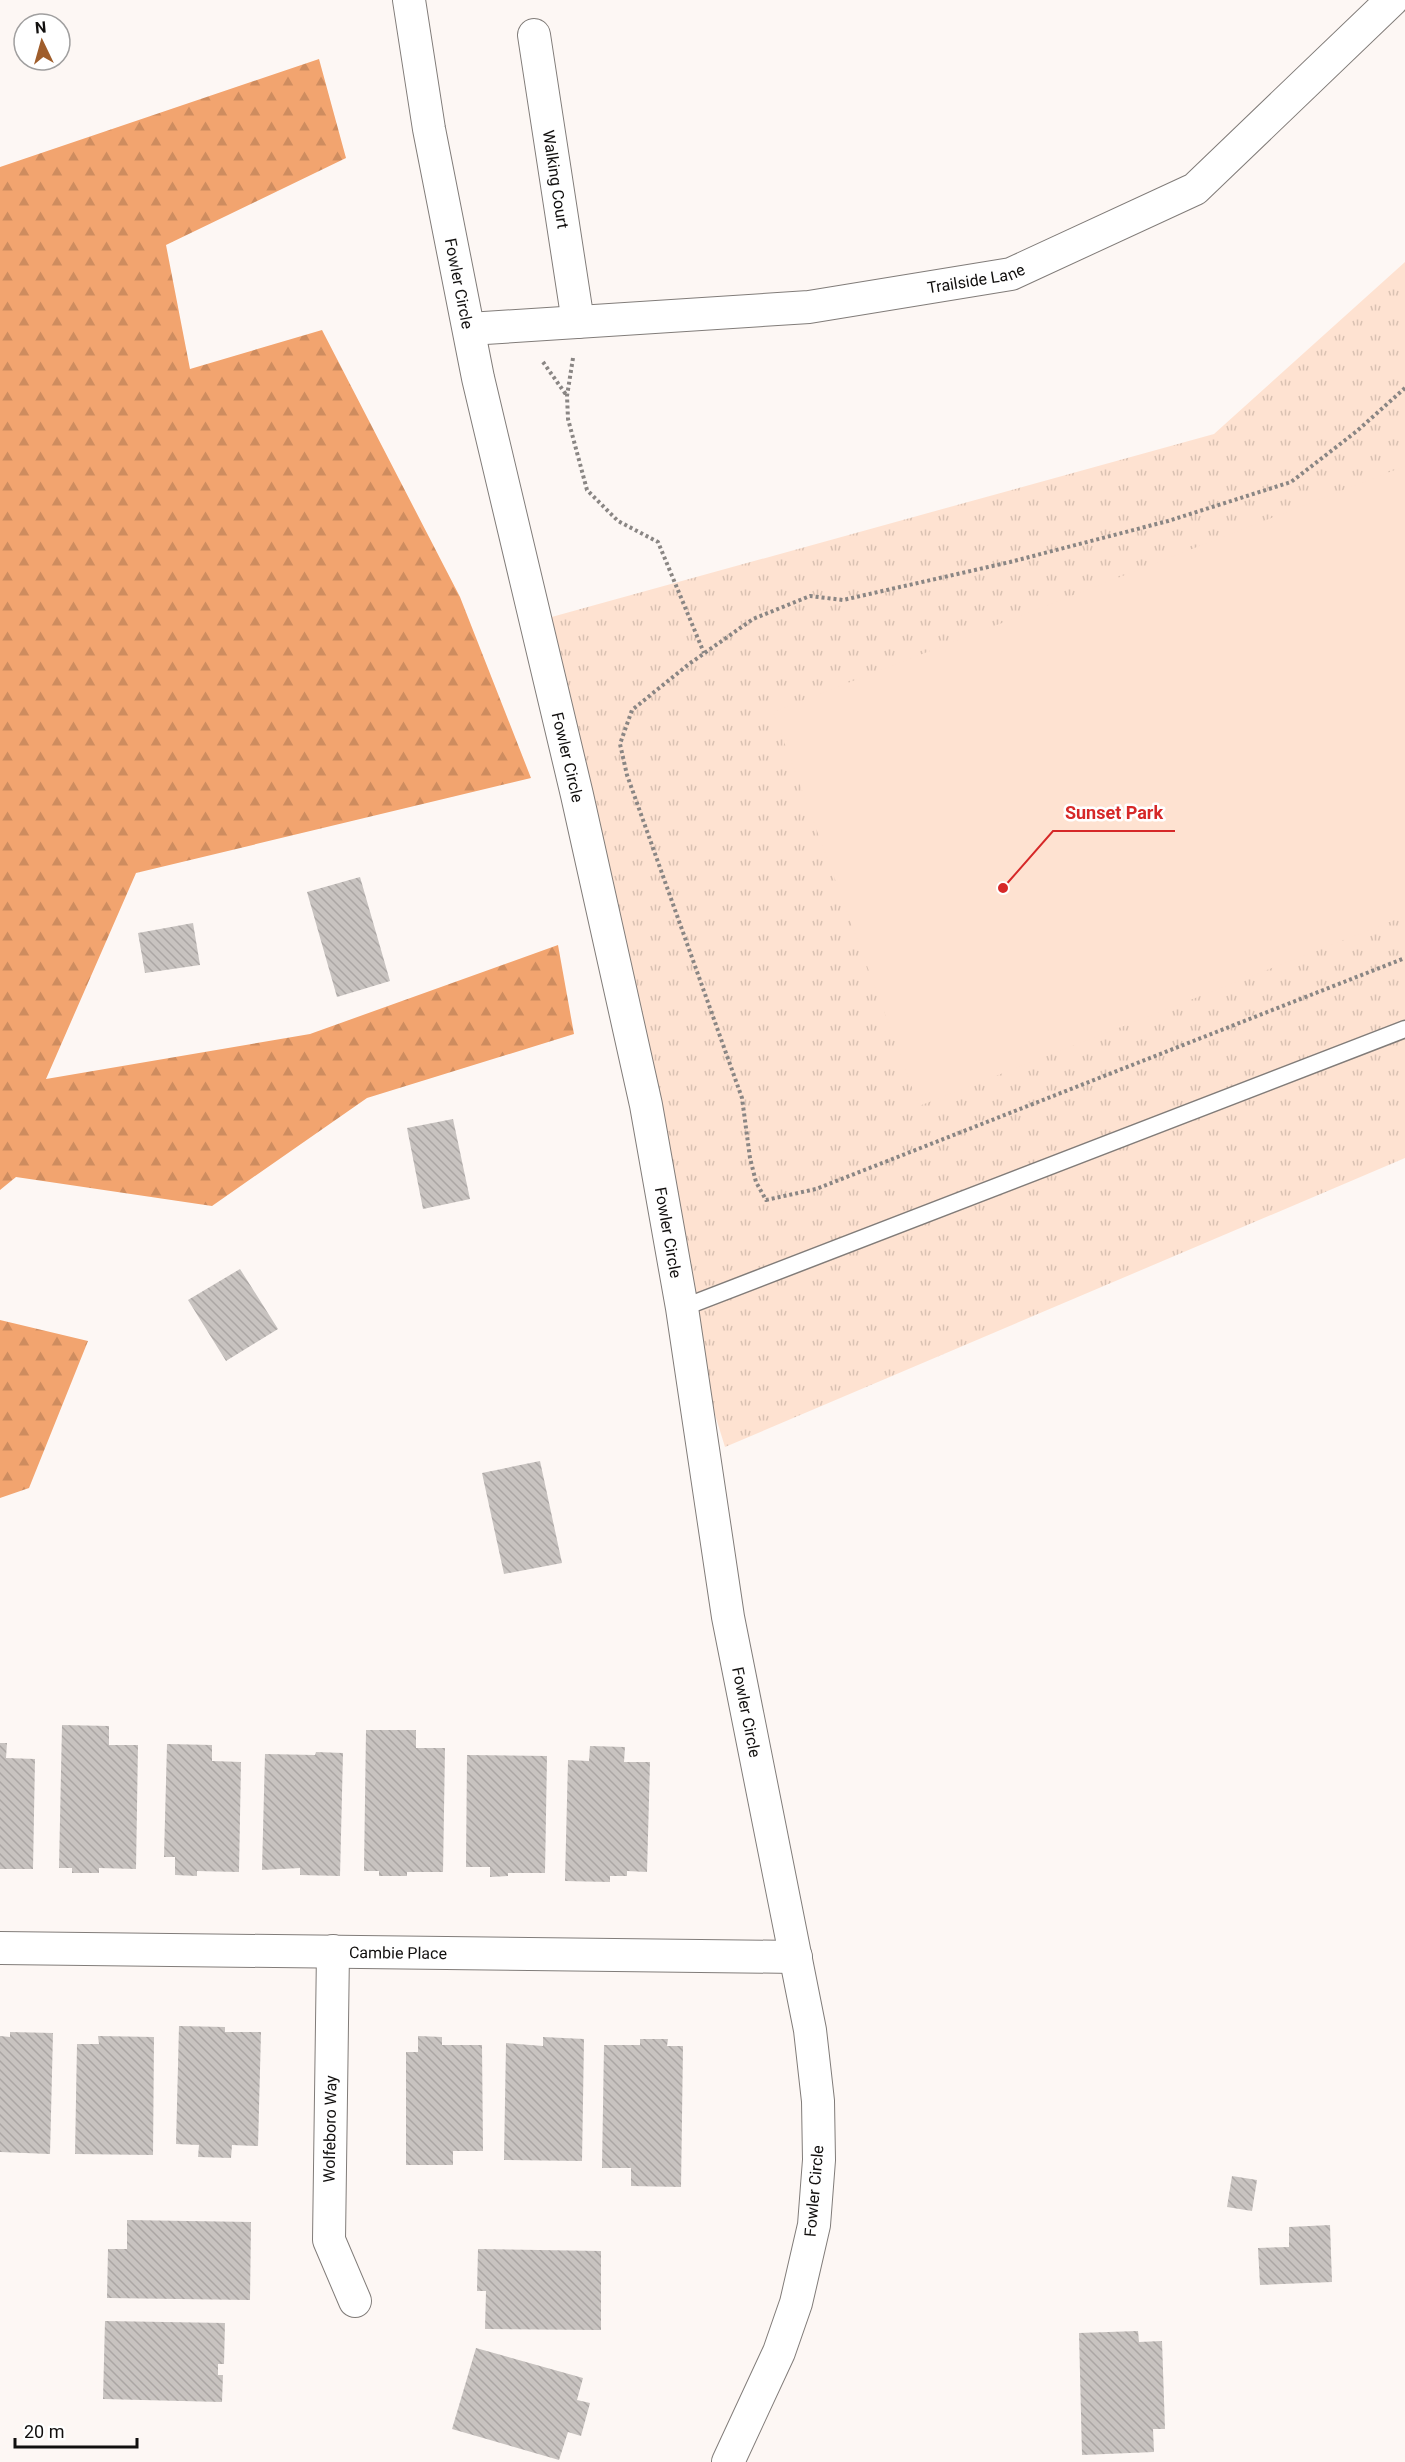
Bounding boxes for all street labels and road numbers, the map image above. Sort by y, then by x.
street label: Walking Court [539,129,573,230]
street label: Fowler Circle [441,237,478,330]
street label: Trailside Lane [926,259,1028,297]
street label: Fowler Circle [548,710,588,804]
street label: Fowler Circle [651,1186,686,1279]
street label: Fowler Circle [729,1665,765,1759]
street label: Cambie Place [349,1942,447,1963]
street label: Wolfeboro Way [320,2075,340,2183]
street label: Fowler Circle [801,2144,827,2238]

